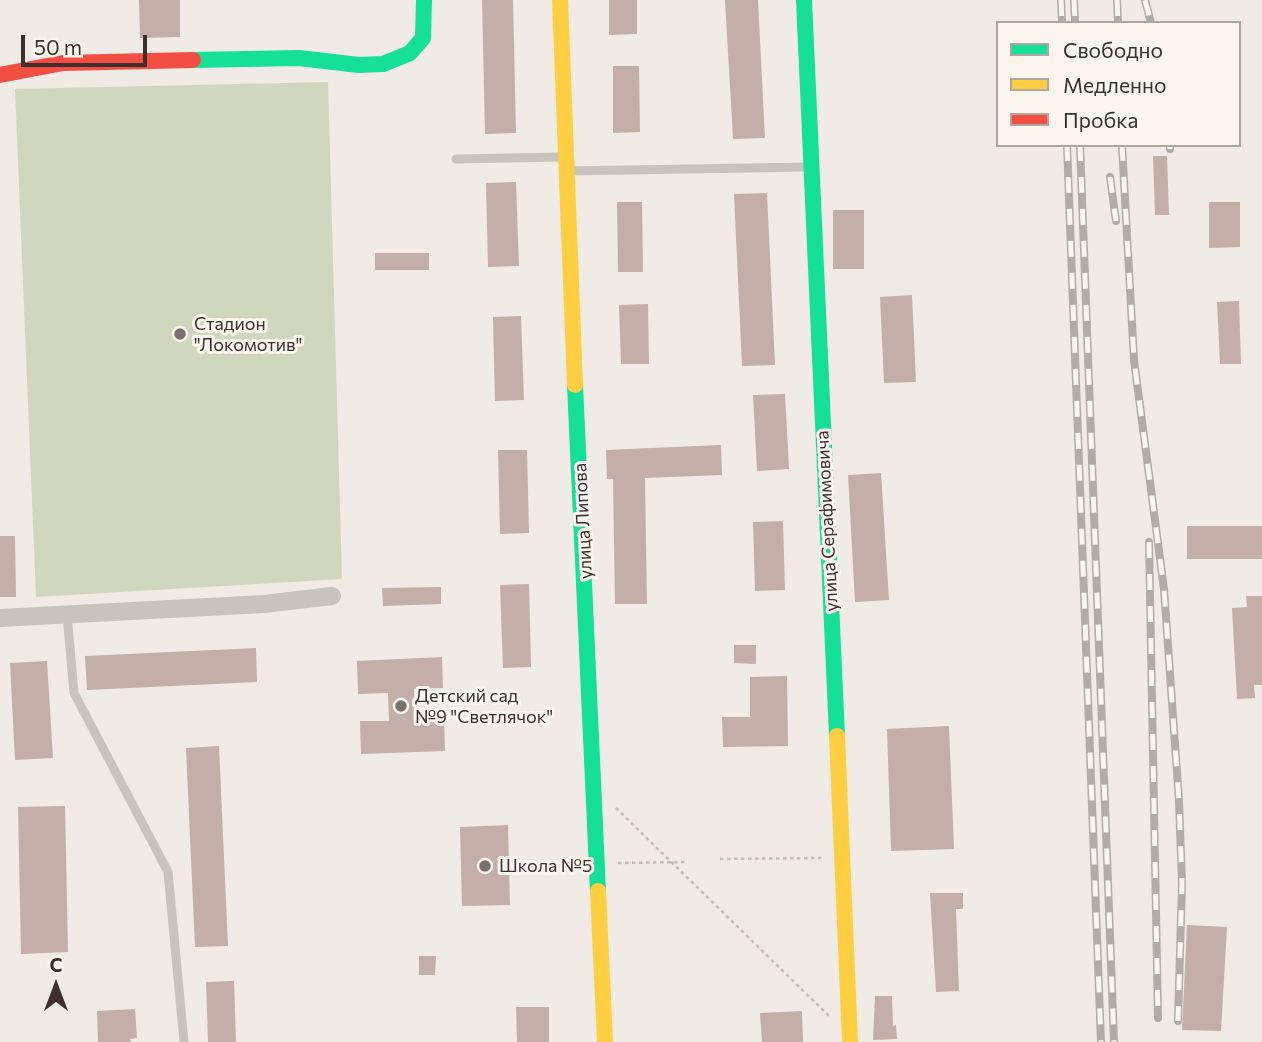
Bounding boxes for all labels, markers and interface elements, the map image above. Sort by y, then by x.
scale bar [24,21,150,65]
legend [996,21,1241,147]
text: 50 m [34,34,82,59]
text: Свободно [1063,37,1163,62]
text: Медленно [1063,72,1167,97]
text: Пробка [1063,107,1138,132]
place label: Стадион "Локомотив" [194,313,302,356]
marker: Стадион "Локомотив" [172,326,188,342]
street label: улица Серафимовича [811,430,843,612]
street label: улица Липова [569,462,597,580]
place label: Детский сад №9 "Светлячок" [415,685,553,728]
marker: Детский сад №9 "Светлячок" [393,698,409,714]
place label: Школа №5 [499,855,592,877]
marker: Школа №5 [477,858,493,874]
north arrow [21,951,91,1021]
text: С [50,953,63,976]

